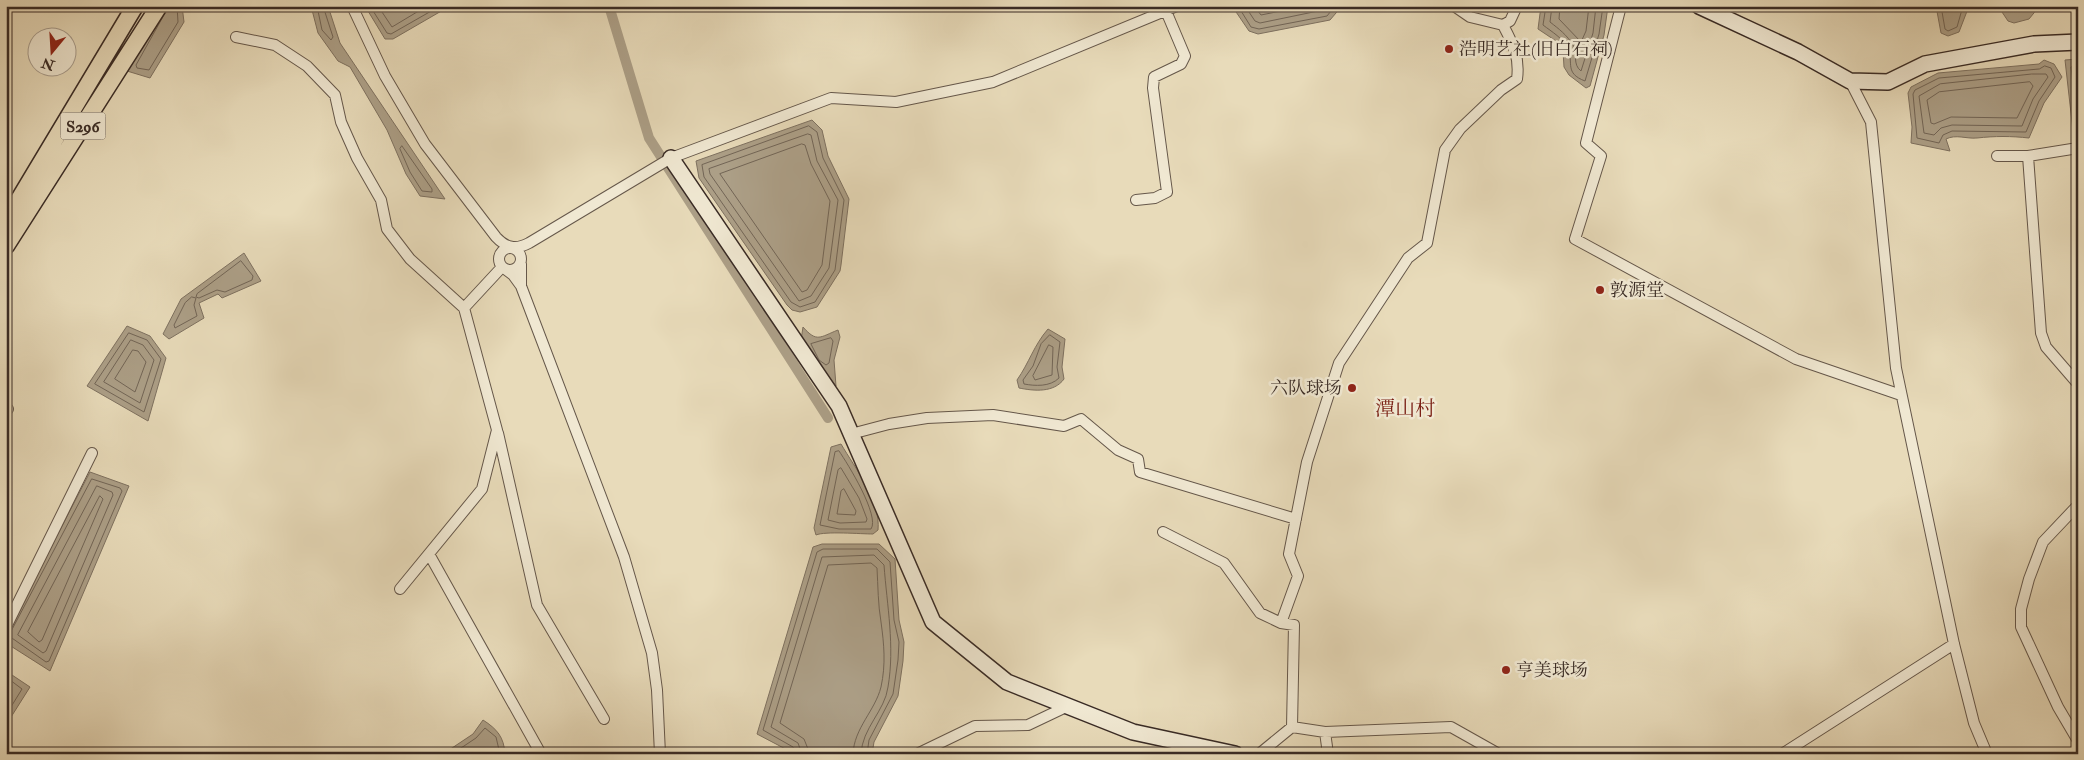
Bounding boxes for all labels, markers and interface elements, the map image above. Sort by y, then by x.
north arrow [28,28,78,78]
place label: 浩明艺社(旧白石祠) [1459,38,1613,61]
marker: 浩明艺社(旧白石祠) [1443,43,1455,55]
text: N [39,54,58,74]
road number: S296 [61,112,106,140]
place label: 敦源堂 [1610,279,1664,302]
marker: 敦源堂 [1594,284,1606,296]
place label: 六队球场 [1270,377,1342,400]
marker: 六队球场 [1346,382,1358,394]
district label: 潭山村 [1375,396,1435,421]
place label: 亨美球场 [1516,659,1588,682]
marker: 亨美球场 [1500,664,1512,676]

